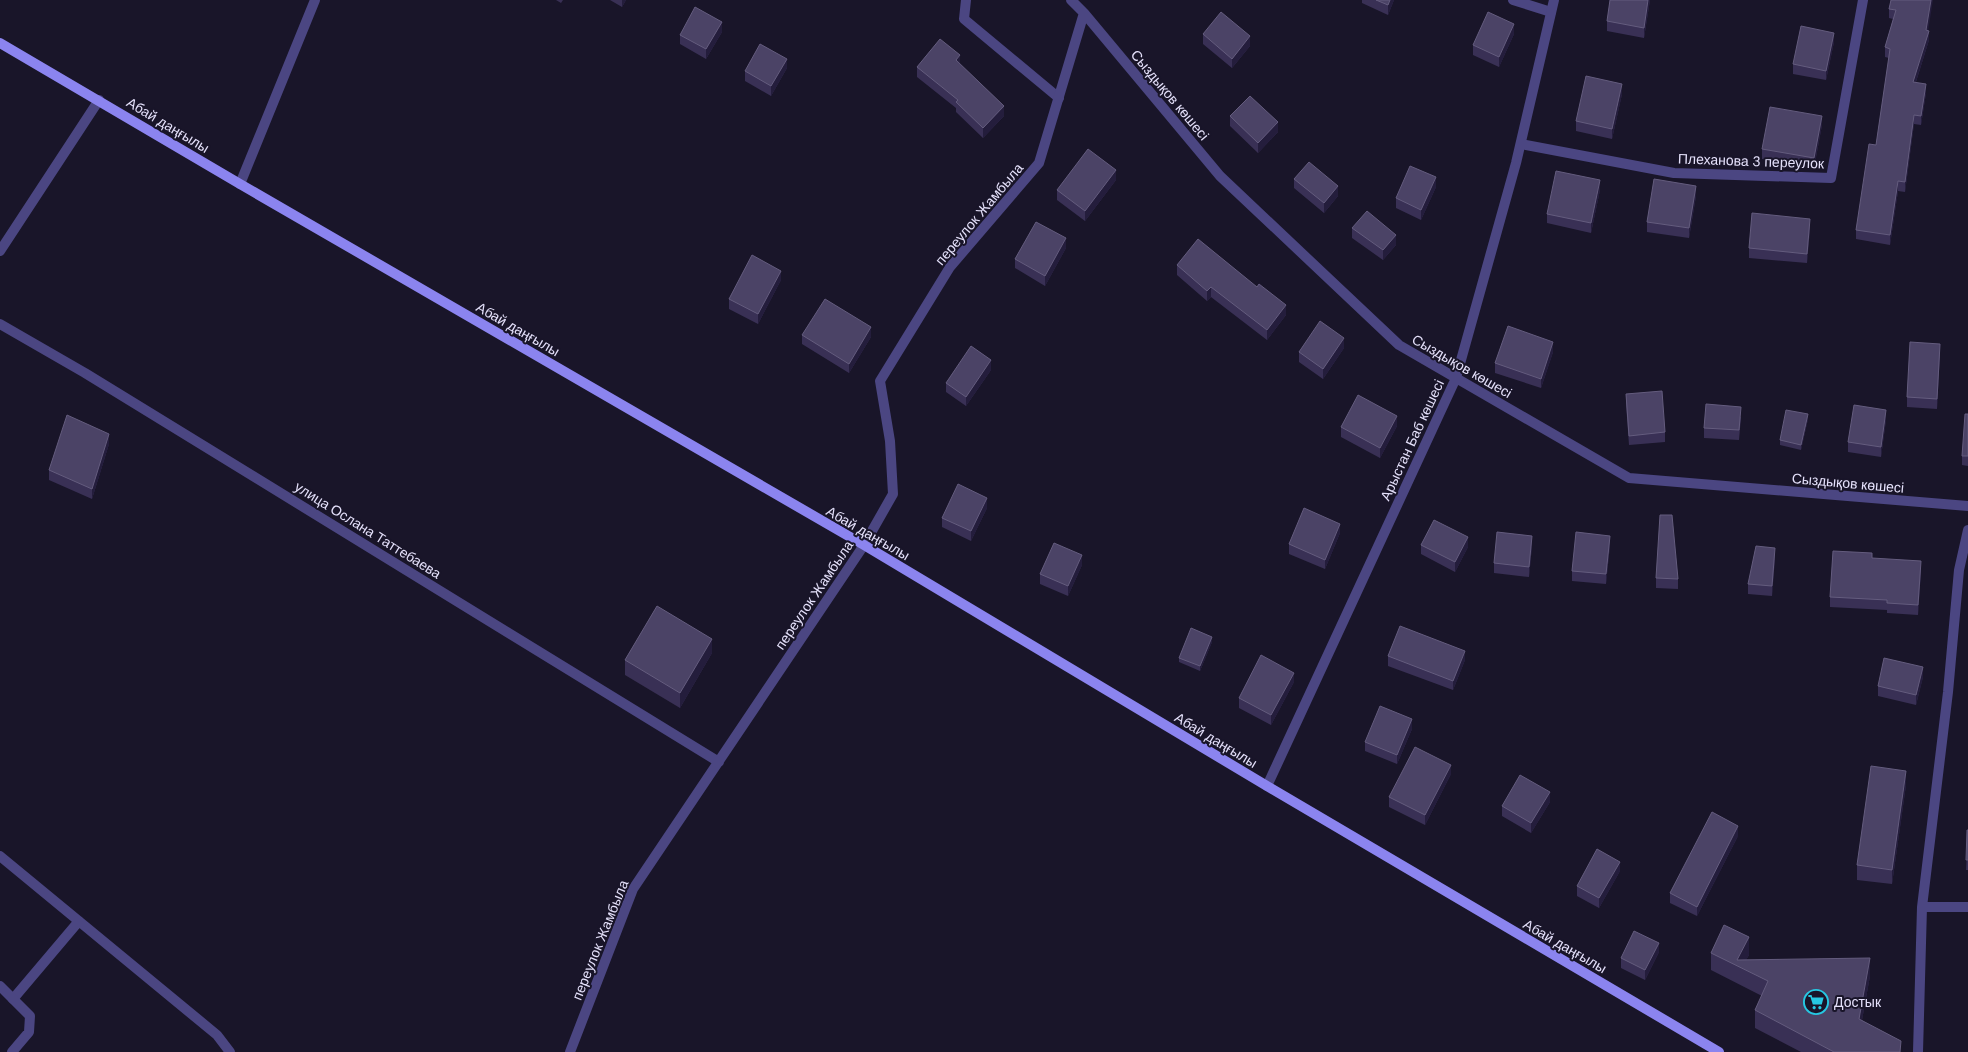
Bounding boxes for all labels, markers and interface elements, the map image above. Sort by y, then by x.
street label: Сыздықов көшесі [1127,46,1213,144]
street label: Абай даңғылы [123,93,213,157]
street label: Плеханова 3 переулок [1678,149,1825,173]
street label: переулок Жамбыла [931,159,1027,269]
street label: Абай даңғылы [473,298,563,360]
street label: Сыздықов көшесі [1409,330,1515,402]
street label: Арыстан Баб көшесі [1376,377,1448,503]
street label: Сыздықов көшесі [1791,469,1905,497]
street label: улица Ослана Таттебаева [291,477,445,583]
street label: Абай даңғылы [823,502,913,564]
street label: переулок Жамбыла [771,537,857,653]
street label: Абай даңғылы [1171,708,1261,772]
street label: переулок Жамбыла [568,877,632,1003]
street label: Абай даңғылы [1520,915,1610,977]
supermarket icon: Достык [1803,989,1829,1015]
place label: Достык [1834,993,1882,1011]

